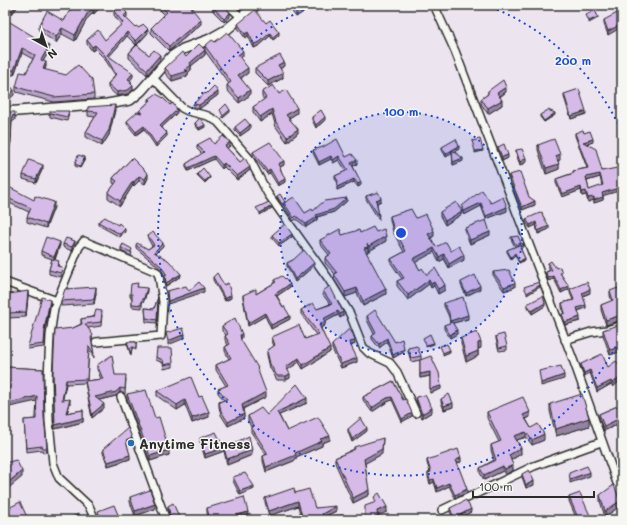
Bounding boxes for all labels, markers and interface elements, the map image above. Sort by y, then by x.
north arrow [26,26,66,66]
text: N [45,46,61,62]
text: 200 m [555,52,591,68]
text: 100 m [384,103,418,119]
centre of rings [394,226,408,240]
place label: Anytime Fitness [139,434,250,453]
marker: Anytime Fitness [126,438,136,448]
scale bar [473,473,594,499]
text: 100 m [479,478,513,494]

